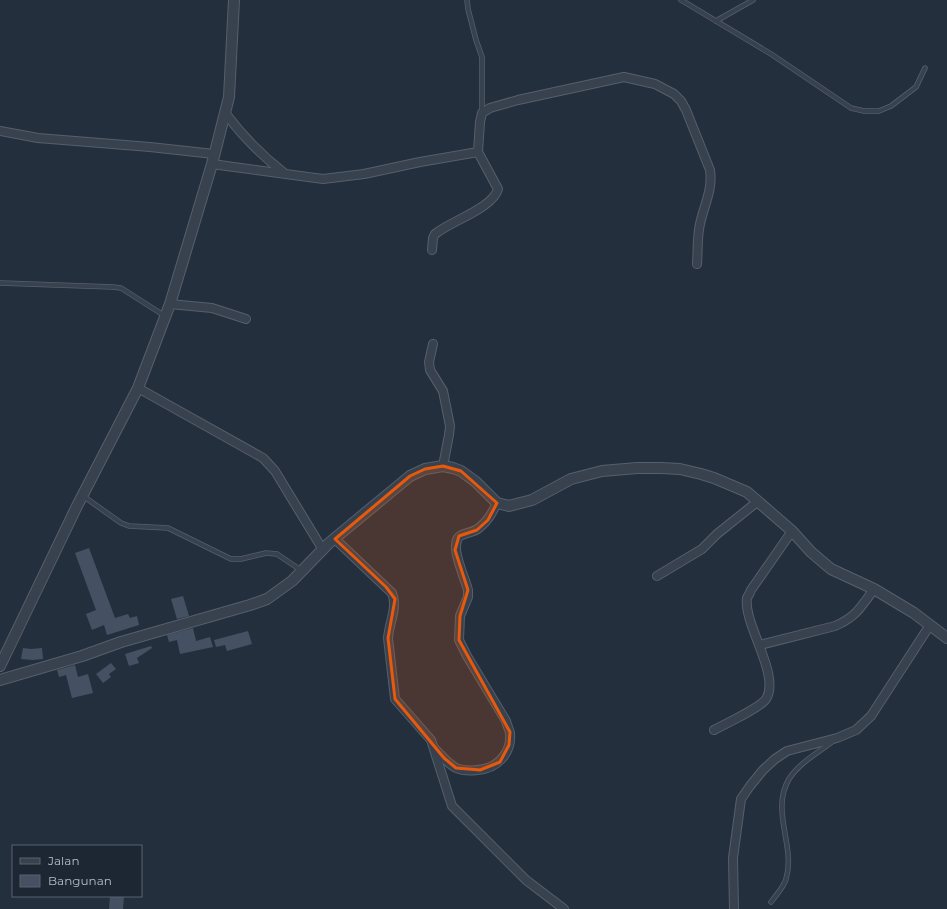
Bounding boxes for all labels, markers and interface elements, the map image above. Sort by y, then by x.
legend [12,845,142,897]
text: Jalan [47,853,80,868]
text: Bangunan [48,873,112,888]

